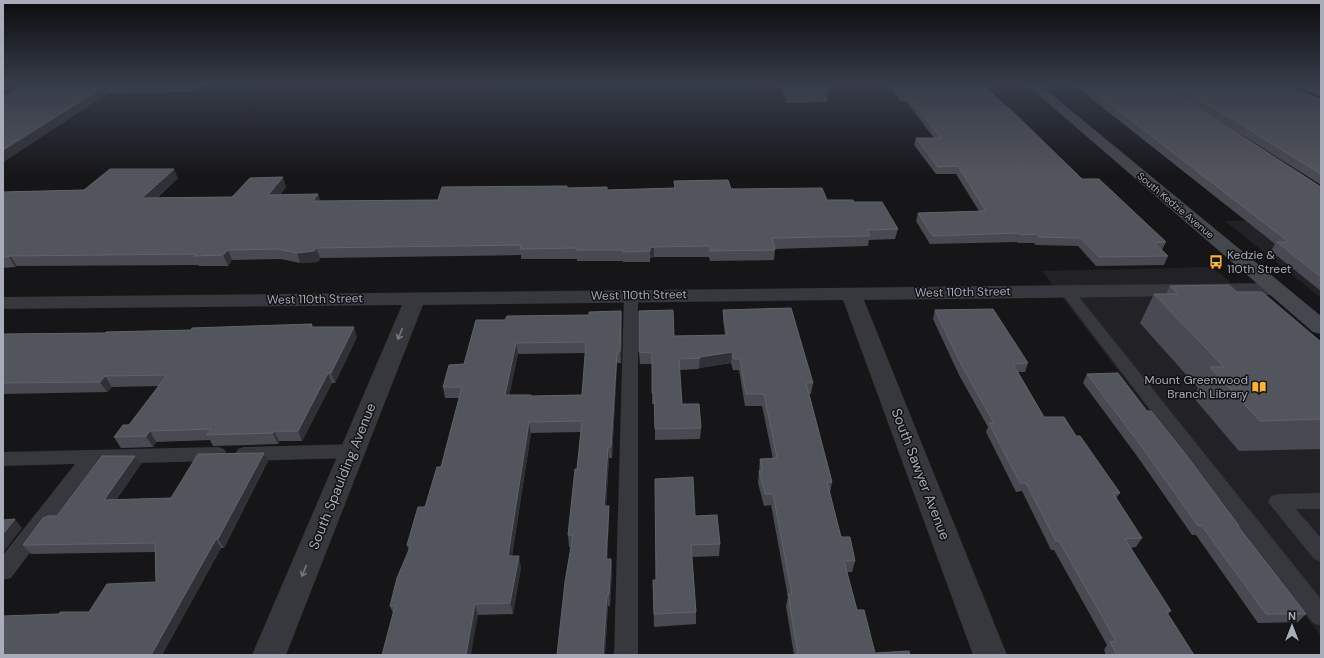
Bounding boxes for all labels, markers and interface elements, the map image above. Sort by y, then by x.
street label: South Kedzie Avenue [1135,169,1217,242]
place label: Kedzie & 110th Street [1227,247,1292,277]
bus stop icon: Kedzie & 110th Street [1208,254,1224,270]
street label: West 110th Street [915,283,1011,301]
street label: West 110th Street [591,286,687,304]
street label: West 110th Street [267,290,363,308]
one-way arrow [396,327,404,339]
place label: Mount Greenwood Branch Library [1145,372,1248,402]
library icon: Mount Greenwood Branch Library [1251,379,1267,395]
street label: South Spaulding Avenue [304,400,380,552]
street label: South Sawyer Avenue [888,406,954,542]
one-way arrow [299,565,307,577]
north arrow [1272,606,1312,646]
text: N [1288,609,1296,623]

